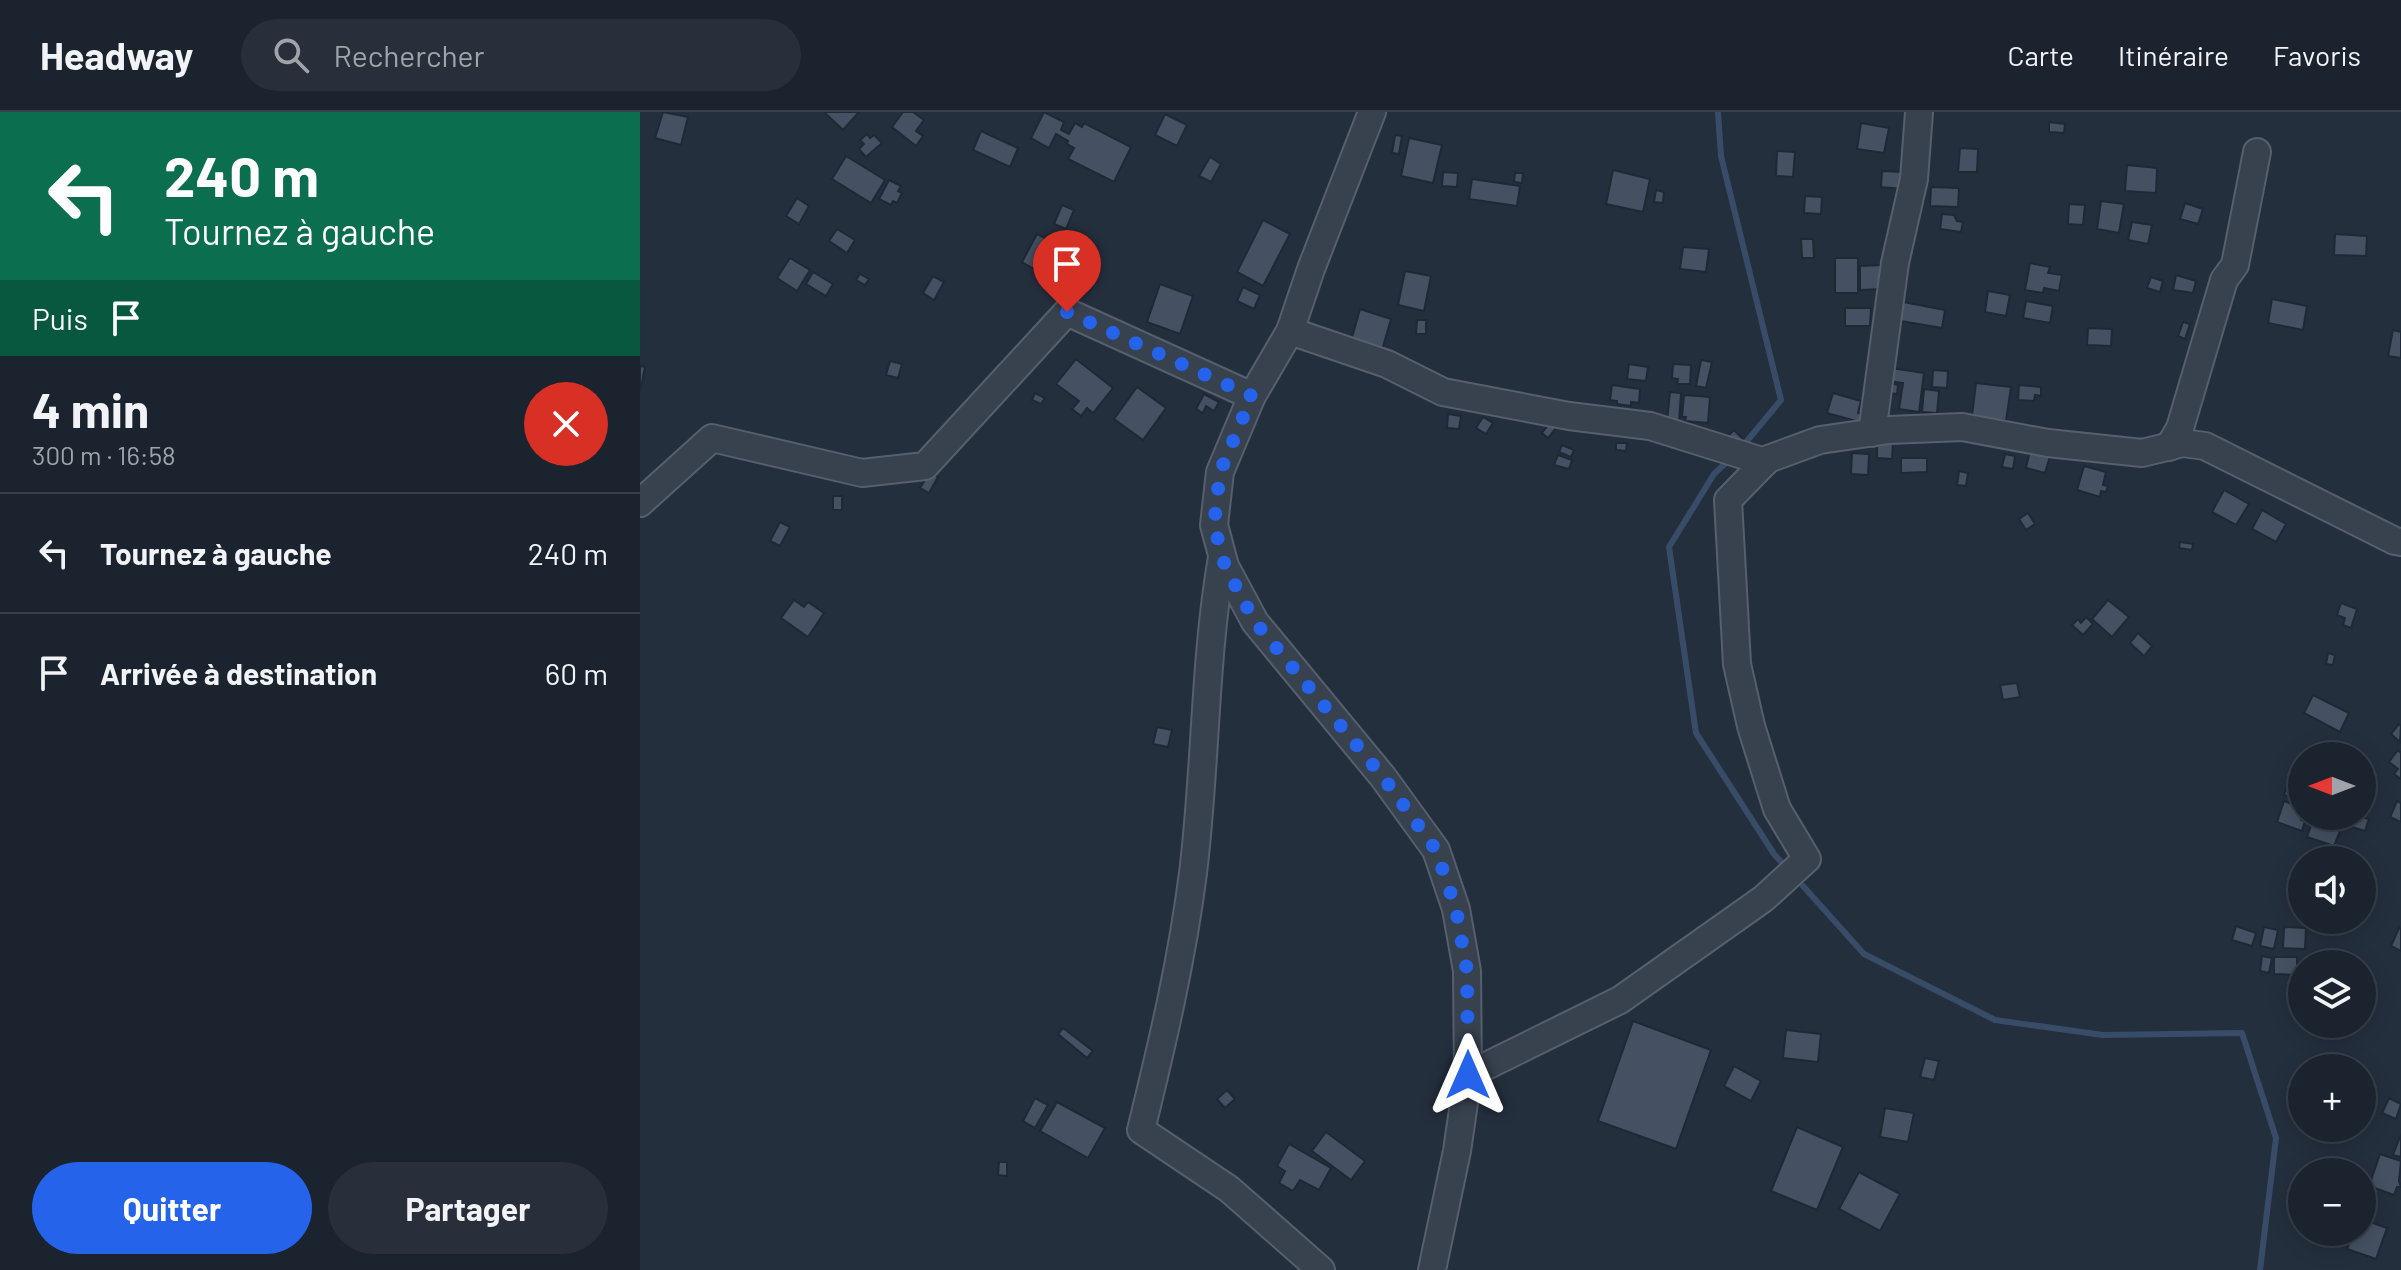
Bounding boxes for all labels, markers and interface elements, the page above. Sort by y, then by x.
search box [241,19,801,91]
text: Headway [40,32,193,78]
icon: search [269,33,313,77]
text: Rechercher [333,37,484,73]
text: Carte [2008,38,2074,72]
text: Itinéraire [2118,38,2229,72]
text: Favoris [2273,38,2361,72]
text: 240 m [164,141,319,208]
icon: left [32,144,136,248]
text: Tournez à gauche [164,209,435,252]
pin [1033,230,1101,312]
icon: arrive [1045,242,1089,286]
icon: arrive [104,296,148,340]
text: Puis [32,300,88,336]
text: 4 min [32,380,149,438]
button: close [524,382,608,466]
text: 300 m · 16:58 [32,439,176,470]
icon: left [32,531,76,575]
text: Tournez à gauche [100,535,332,571]
text: 240 m [528,535,608,571]
icon: arrive [32,651,76,695]
text: Arrivée à destination [100,655,377,691]
text: 60 m [545,655,608,691]
north arrow [2288,742,2376,830]
map controls [2288,742,2376,1246]
button: sound [2288,846,2376,934]
button: layers [2288,950,2376,1038]
position arrow [1426,1033,1510,1117]
button: + [2288,1054,2376,1142]
button: − [2288,1158,2376,1246]
button: Quitter [32,1162,312,1254]
button: Partager [328,1162,608,1254]

